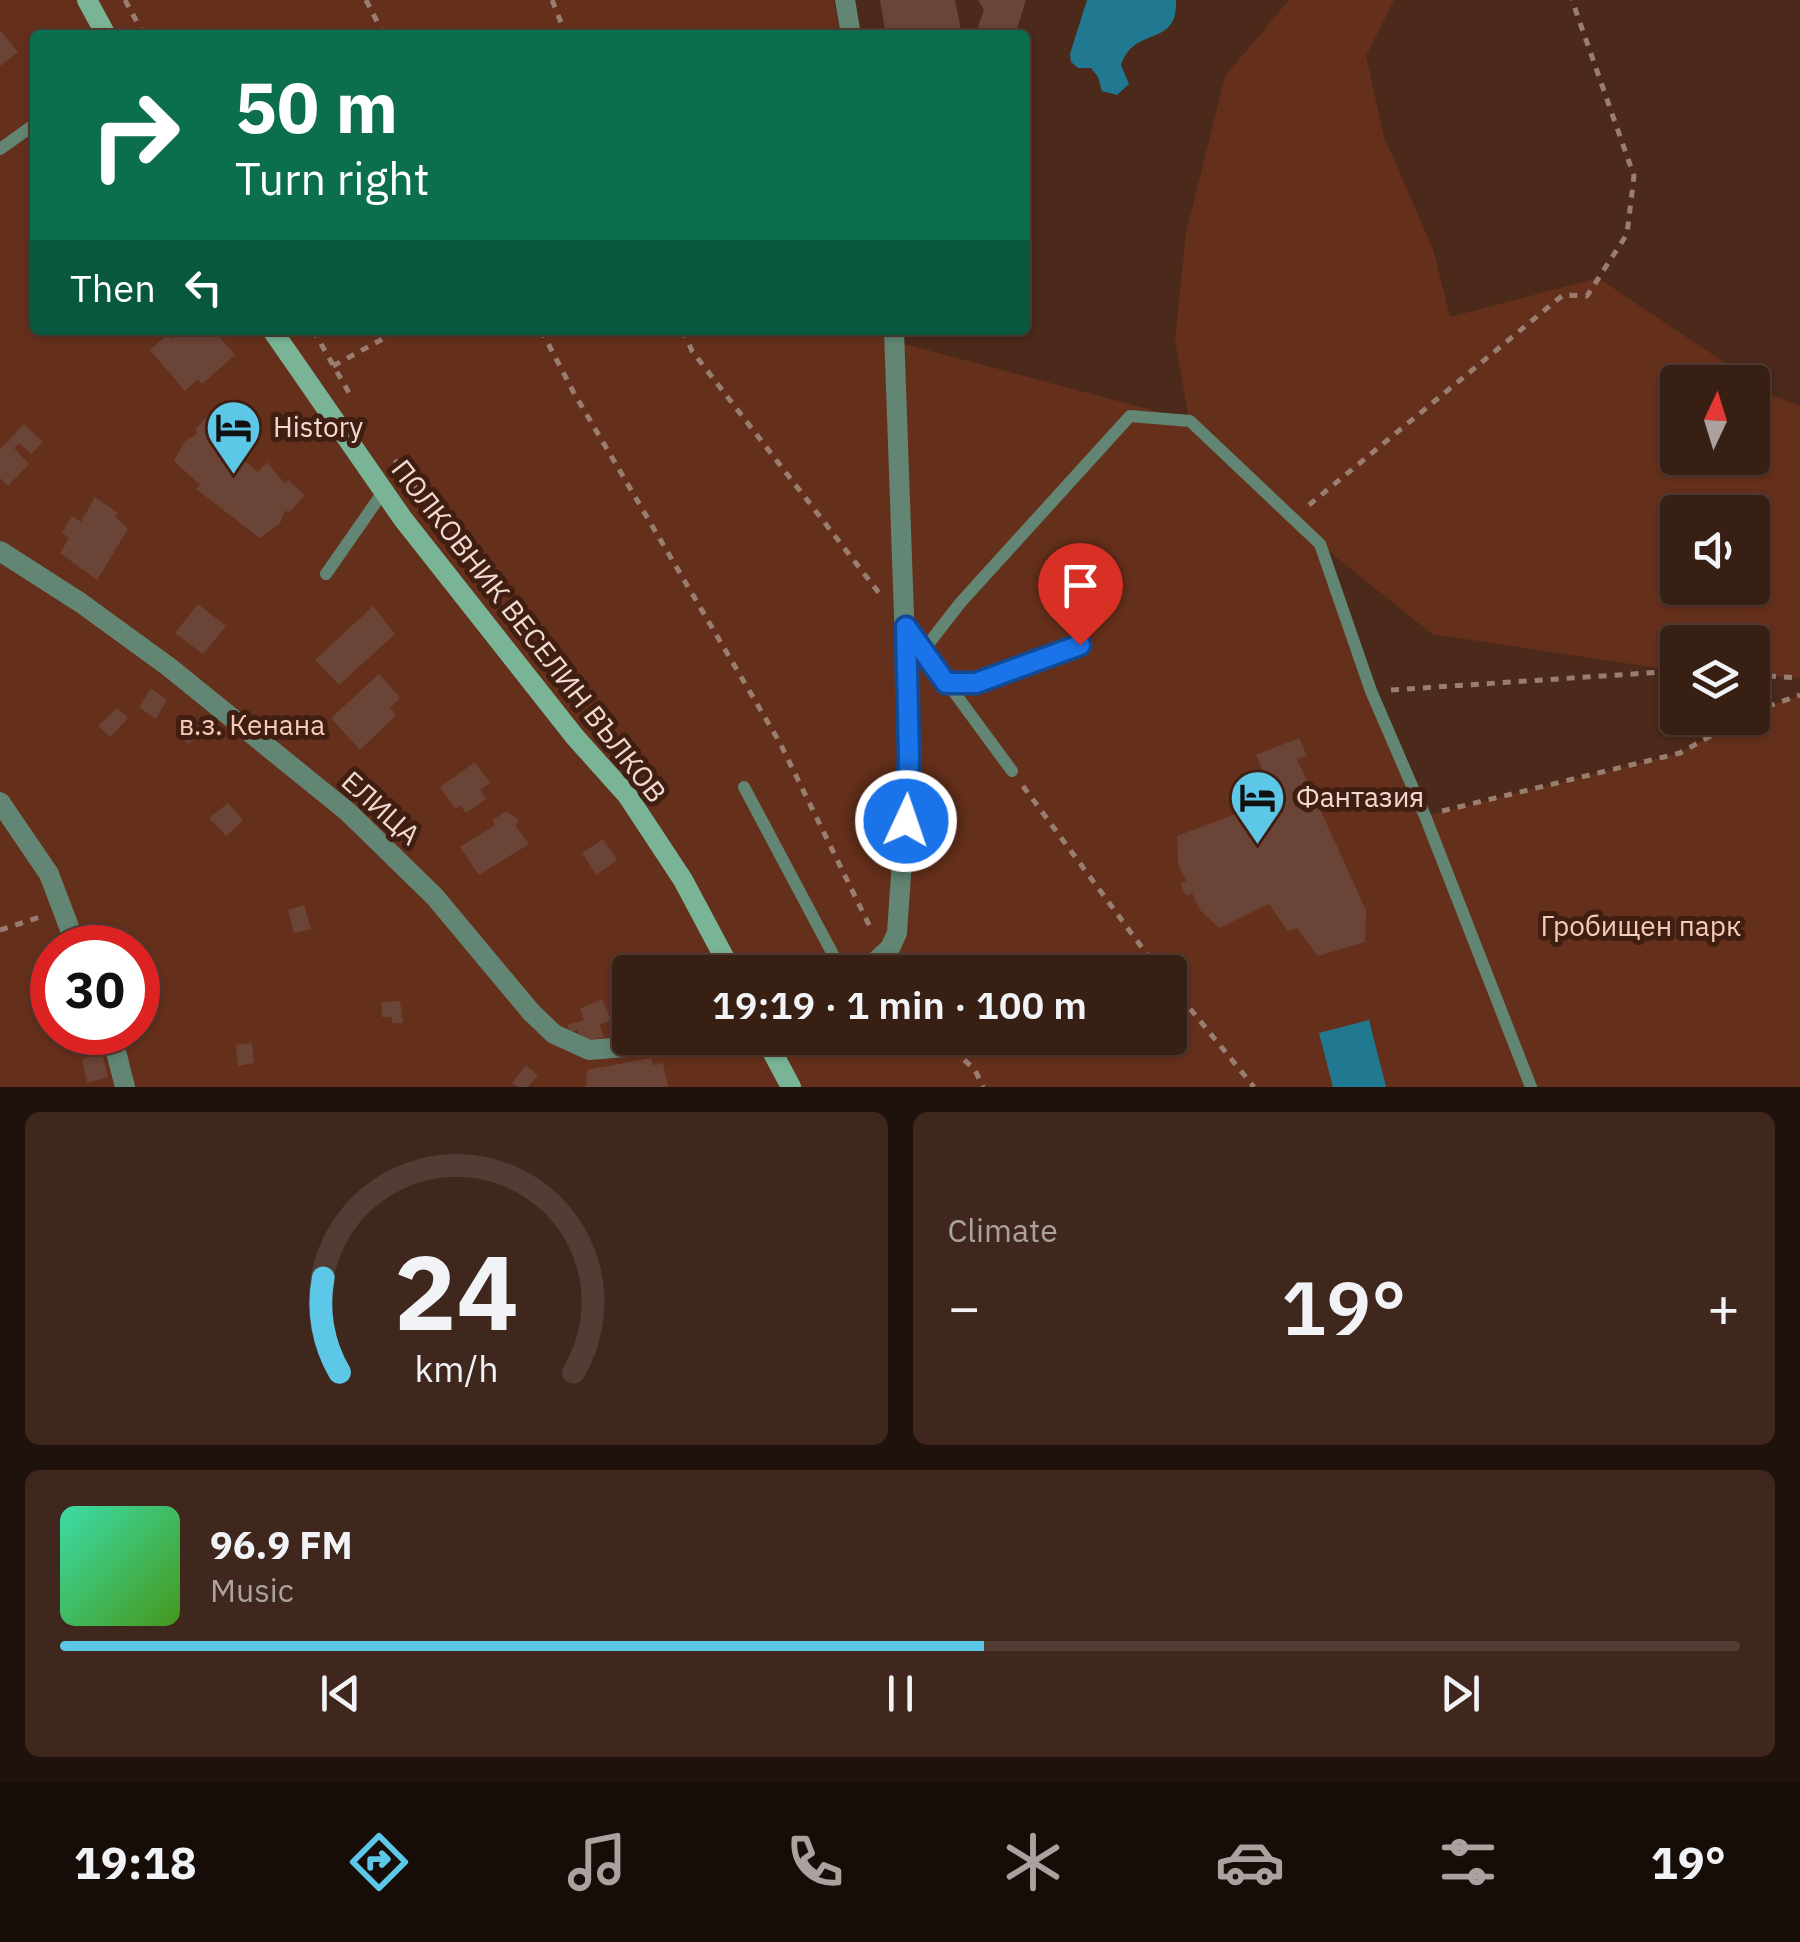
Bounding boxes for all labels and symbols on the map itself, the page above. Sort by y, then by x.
north arrow [1660,365,1770,475]
hotel icon: History [204,397,264,476]
place label: History [273,408,363,445]
street label: ПОЛКОВНИК ВЕСЕЛИН ВЪЛКОВ [384,452,675,810]
pin [1038,543,1123,646]
park label: в.з. Кенана [179,706,325,743]
street label: ЕЛИЦА [334,763,429,853]
hotel icon: Фантазия [1227,767,1287,846]
position arrow [854,769,958,873]
place label: Фантазия [1296,778,1424,815]
park label: Гробищен парк [1541,907,1741,944]
speed limit sign: 30 [30,925,160,1055]

